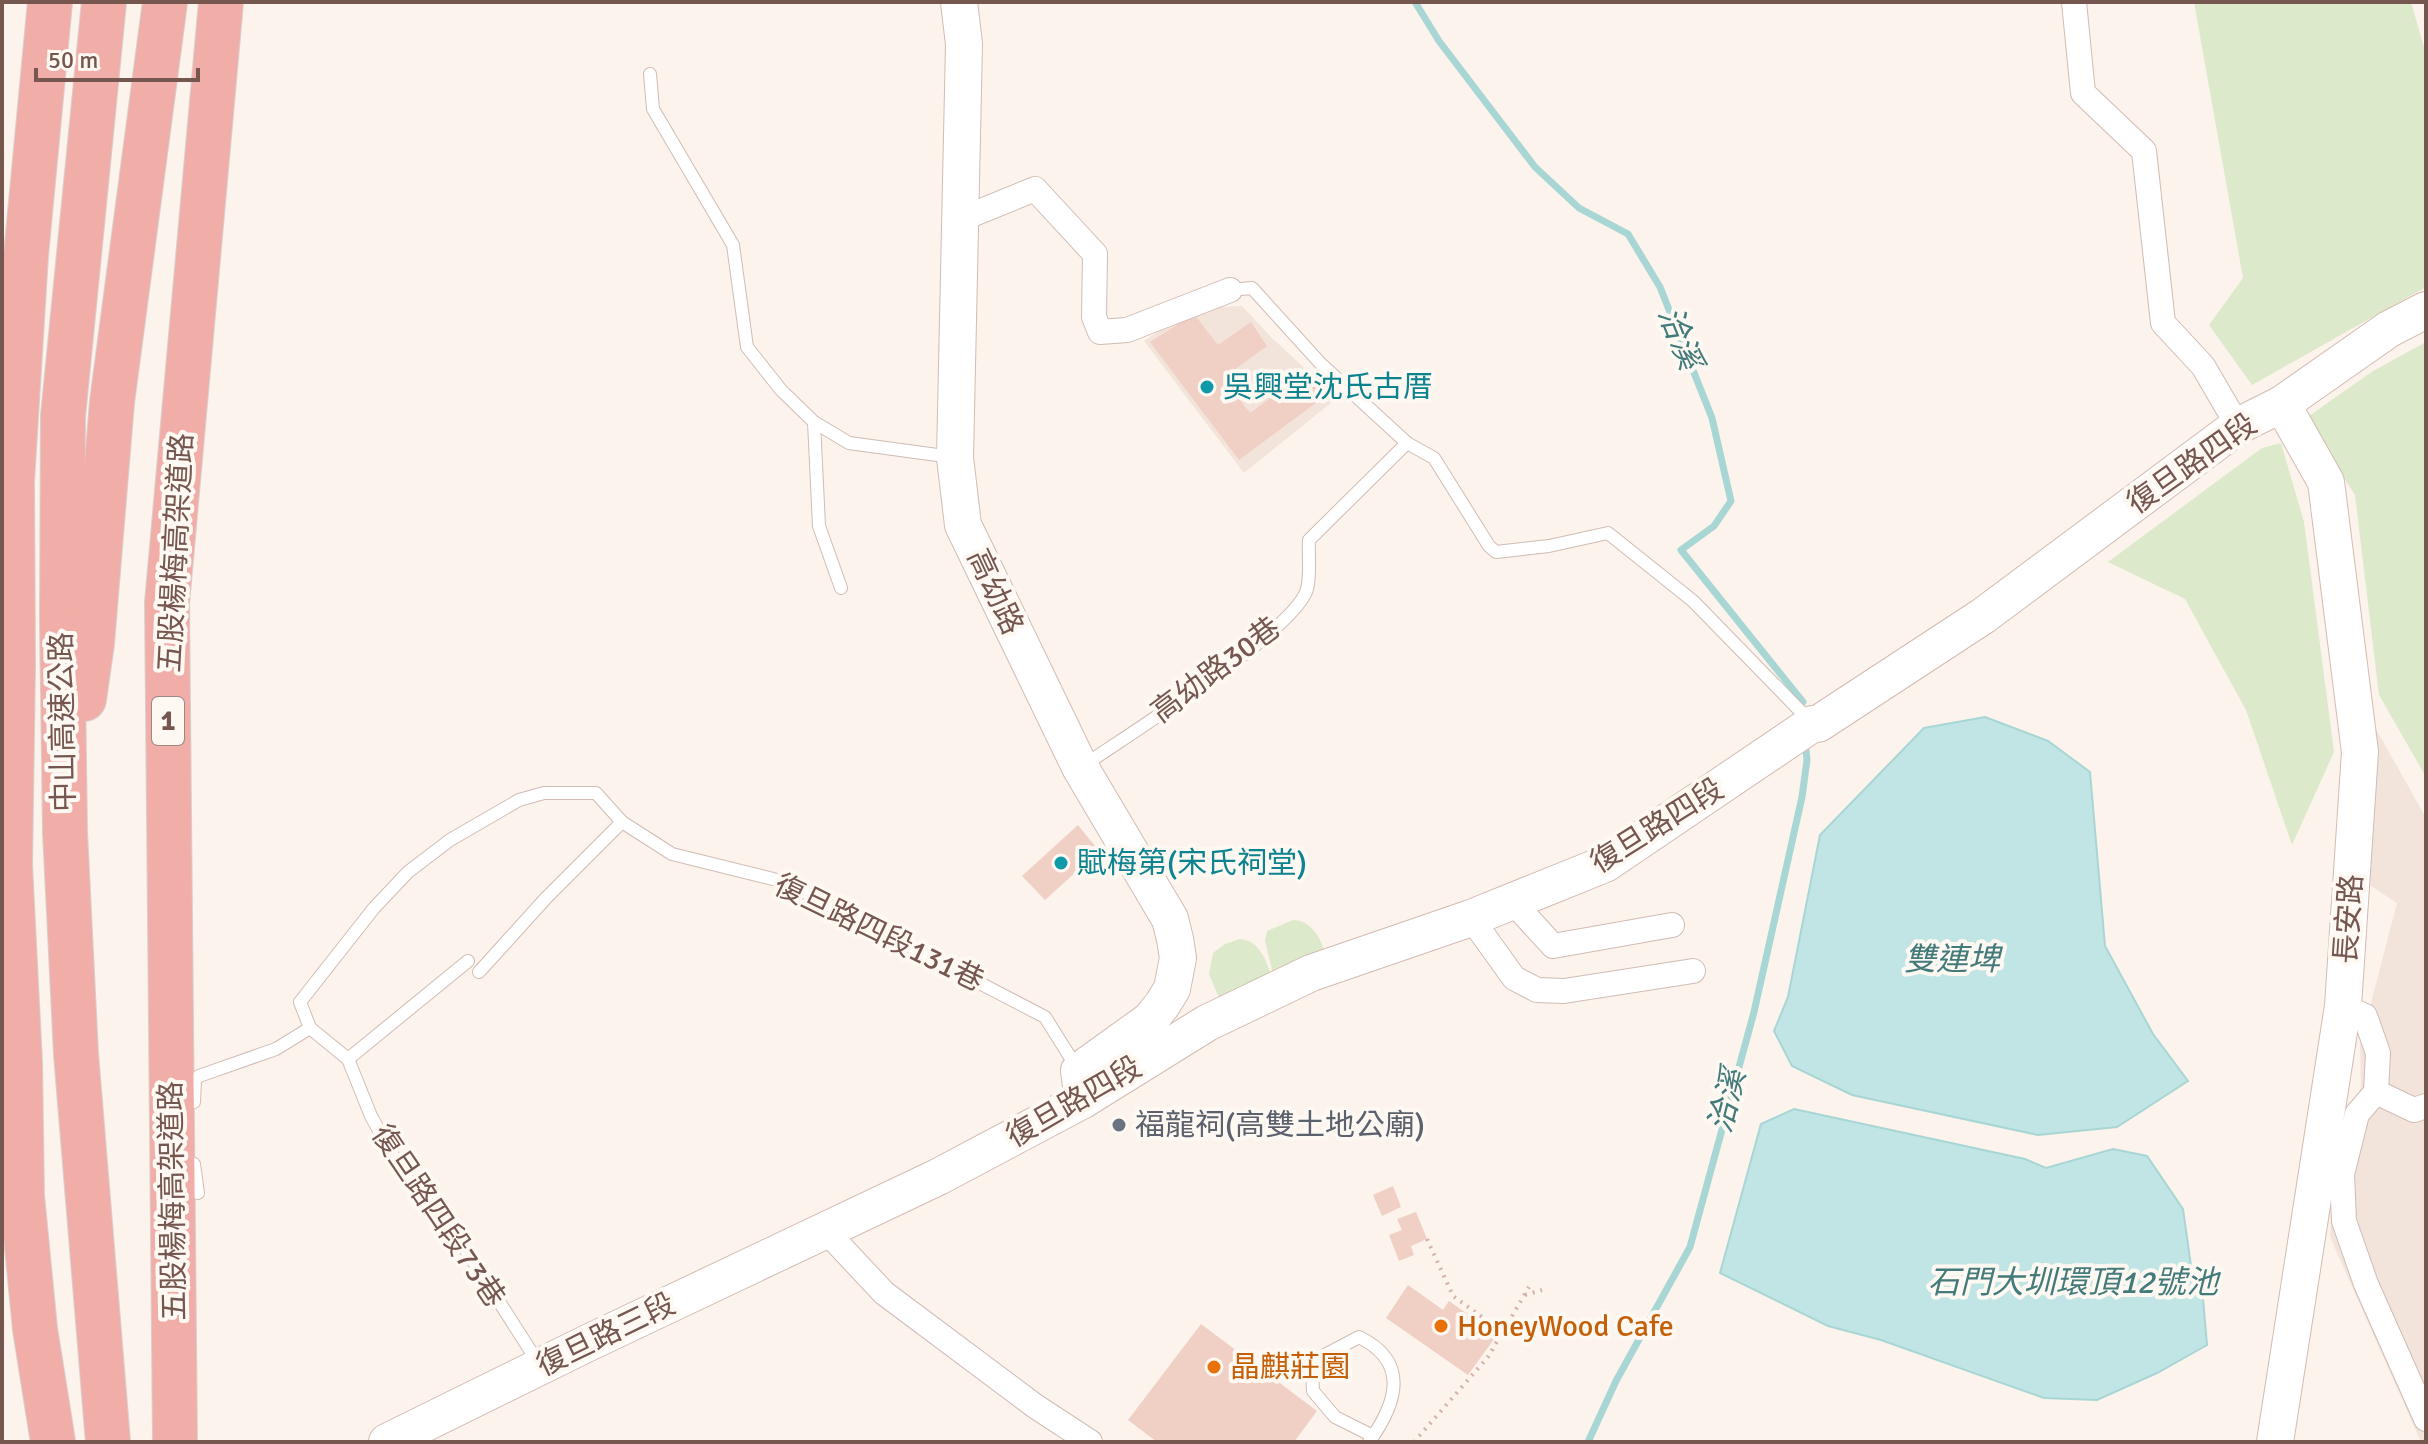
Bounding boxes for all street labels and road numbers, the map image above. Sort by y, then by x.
street label: 復旦路四段 [2120,406,2264,522]
street label: 五股楊梅高架道路 [151,432,201,674]
street label: 高幼路 [959,543,1031,641]
street label: 高幼路30巷 [1144,609,1288,731]
street label: 中山高速公路 [43,632,83,812]
road number: 1 [152,697,184,745]
street label: 復旦路四段 [1584,771,1730,881]
street label: 復旦路四段131巷 [768,866,990,1000]
street label: 長安路 [2327,873,2371,965]
street label: 復旦路四段 [1000,1048,1148,1156]
street label: 五股楊梅高架道路 [152,1081,194,1321]
street label: 復旦路四段73巷 [363,1118,513,1314]
street label: 復旦路三段 [530,1285,682,1385]

